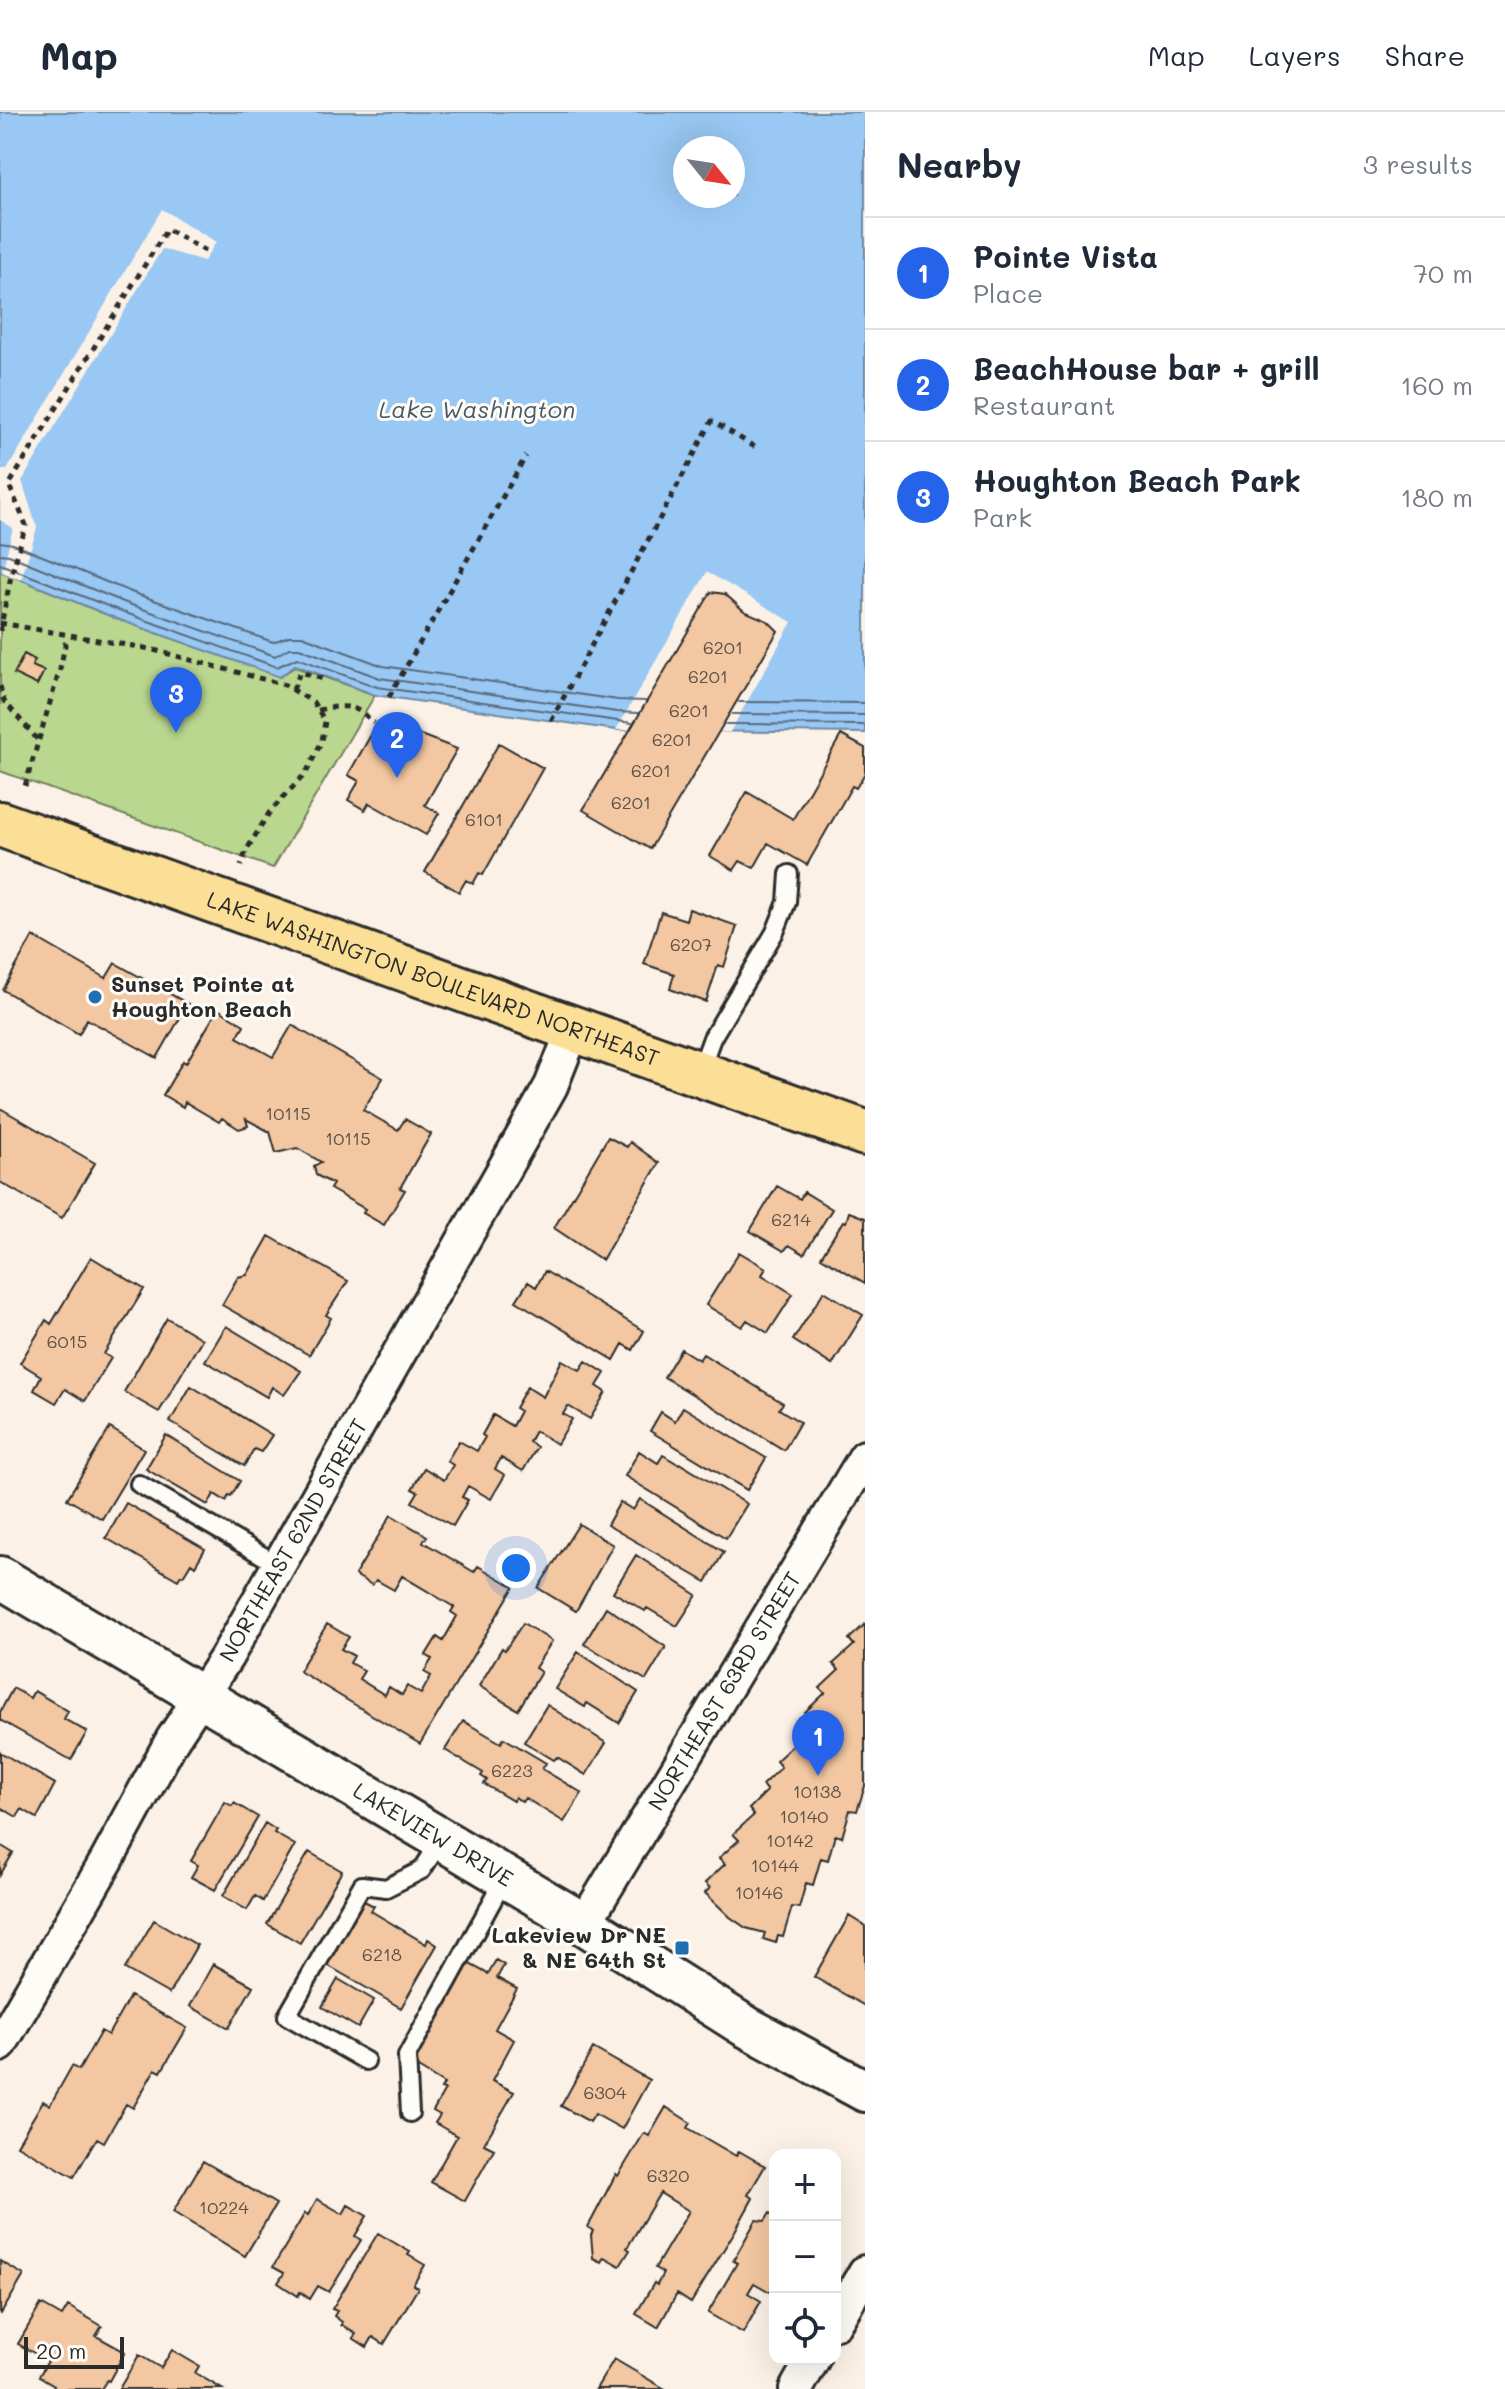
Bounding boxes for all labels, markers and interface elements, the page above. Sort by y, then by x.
text: Map [40,30,118,80]
text: Map [1148,37,1205,73]
text: Layers [1249,37,1341,73]
text: Share [1385,37,1465,73]
north arrow [673,136,745,208]
text: Nearby [897,142,1022,187]
text: 3 results [1363,147,1473,181]
text: Pointe Vista [973,236,1158,276]
text: 1 [917,256,929,290]
text: 70 m [1413,256,1473,290]
text: Place [973,276,1043,310]
text: BeachHouse bar + grill [973,348,1320,388]
text: 2 [916,368,930,402]
text: 160 m [1401,368,1473,402]
text: Restaurant [973,388,1115,422]
water label: Lake Washington [379,393,575,424]
text: Houghton Beach Park [973,460,1301,500]
text: 3 [915,480,931,514]
text: 180 m [1401,480,1473,514]
text: Park [973,500,1032,534]
house number: 6201 [703,635,743,659]
house number: 6201 [688,664,728,688]
pin: 3 [150,667,202,733]
house number: 6201 [669,698,709,722]
pin: 2 [371,712,423,778]
house number: 6201 [652,727,692,751]
house number: 6201 [631,758,671,782]
house number: 6201 [611,790,651,814]
house number: 6101 [465,807,503,831]
street label: LAKE WASHINGTON BOULEVARD NORTHEAST [203,884,663,1072]
house number: 6207 [670,932,712,956]
place label: Sunset Pointe at Houghton Beach [111,969,295,1023]
marker: Sunset Pointe at Houghton Beach [86,988,104,1006]
house number: 10115 [265,1101,311,1125]
house number: 10115 [325,1126,371,1150]
house number: 6214 [771,1207,811,1231]
house number: 6015 [47,1329,87,1353]
street label: NORTHEAST 62ND STREET [212,1413,373,1667]
your location [496,1548,536,1588]
street label: NORTHEAST 63RD STREET [641,1566,807,1816]
pin: 1 [792,1710,844,1776]
house number: 6223 [491,1758,533,1782]
street label: LAKEVIEW DRIVE [348,1775,519,1893]
house number: 10138 [793,1779,841,1803]
house number: 10140 [780,1804,828,1828]
house number: 10142 [766,1828,814,1852]
house number: 10144 [751,1853,800,1877]
house number: 10146 [735,1880,783,1904]
place label: Lakeview Dr NE & NE 64th St [491,1920,666,1974]
marker: Lakeview Dr NE & NE 64th St [673,1939,691,1957]
house number: 6218 [362,1942,402,1966]
house number: 6304 [583,2080,627,2104]
map controls [769,2149,841,2365]
button: + [769,2149,841,2221]
house number: 6320 [647,2163,689,2187]
house number: 10224 [199,2195,249,2219]
button: − [769,2221,841,2293]
button: locate [769,2293,841,2365]
scale bar [24,2333,124,2369]
text: 20 m [36,2336,86,2365]

